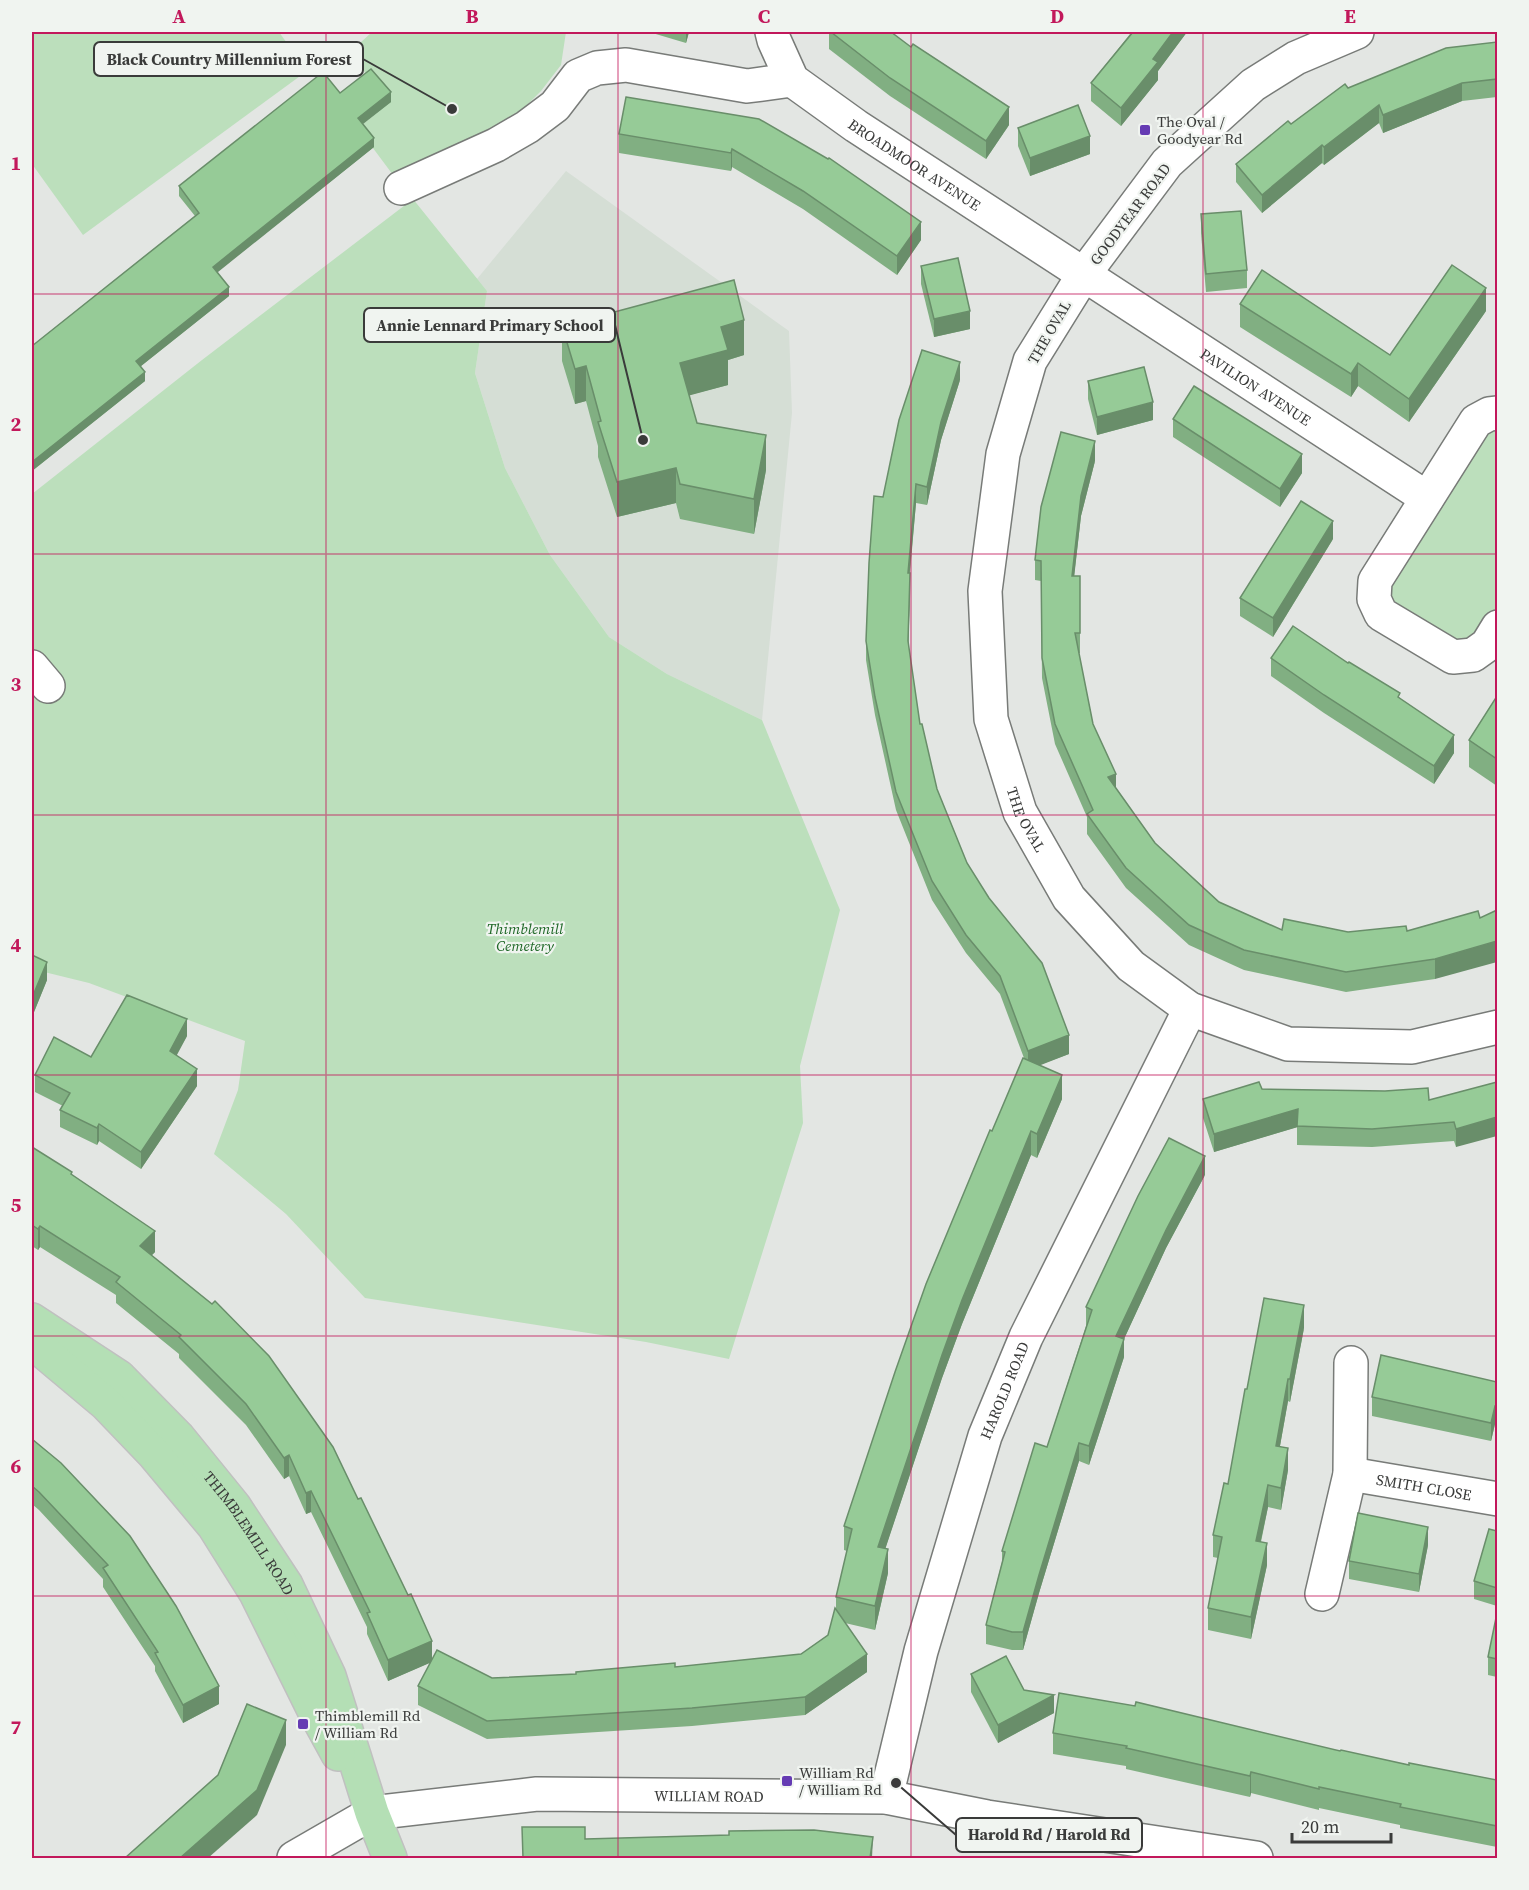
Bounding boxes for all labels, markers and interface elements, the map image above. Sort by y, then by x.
text: A [172,2,186,30]
text: B [465,2,479,30]
text: C [758,2,770,30]
text: D [1050,2,1064,30]
text: E [1344,2,1356,30]
callout: Black Country Millennium Forest [94,42,363,76]
text: Black Country Millennium Forest [107,48,352,70]
place label: The Oval / Goodyear Rd [1157,111,1243,149]
street label: BROADMOOR AVENUE [844,113,985,215]
marker: The Oval / Goodyear Rd [1138,123,1152,137]
text: 1 [11,149,21,177]
street label: GOODYEAR ROAD [1085,159,1175,269]
street label: THE OVAL [1022,296,1076,368]
callout: Annie Lennard Primary School [364,308,615,342]
text: Annie Lennard Primary School [376,314,604,336]
street label: PAVILION AVENUE [1196,343,1315,430]
text: 2 [11,410,22,438]
text: 3 [11,670,22,698]
street label: THE OVAL [1002,784,1051,856]
park label: Thimblemill Cemetery [487,918,564,956]
text: 4 [11,931,22,959]
text: 5 [11,1191,22,1219]
street label: HAROLD ROAD [974,1338,1034,1442]
text: 6 [11,1452,22,1480]
street label: THIMBLEMILL ROAD [199,1466,300,1598]
street label: SMITH CLOSE [1375,1468,1473,1505]
place label: Thimblemill Rd / William Rd [315,1705,421,1743]
text: 7 [11,1713,22,1741]
marker: Thimblemill Rd / William Rd [296,1717,310,1731]
place label: William Rd / William Rd [799,1762,882,1800]
marker: William Rd / William Rd [780,1774,794,1788]
street label: WILLIAM ROAD [654,1785,764,1806]
scale bar [1292,1806,1391,1844]
text: 20 m [1301,1814,1339,1839]
callout: Harold Rd / Harold Rd [956,1818,1142,1852]
text: Harold Rd / Harold Rd [968,1823,1131,1845]

